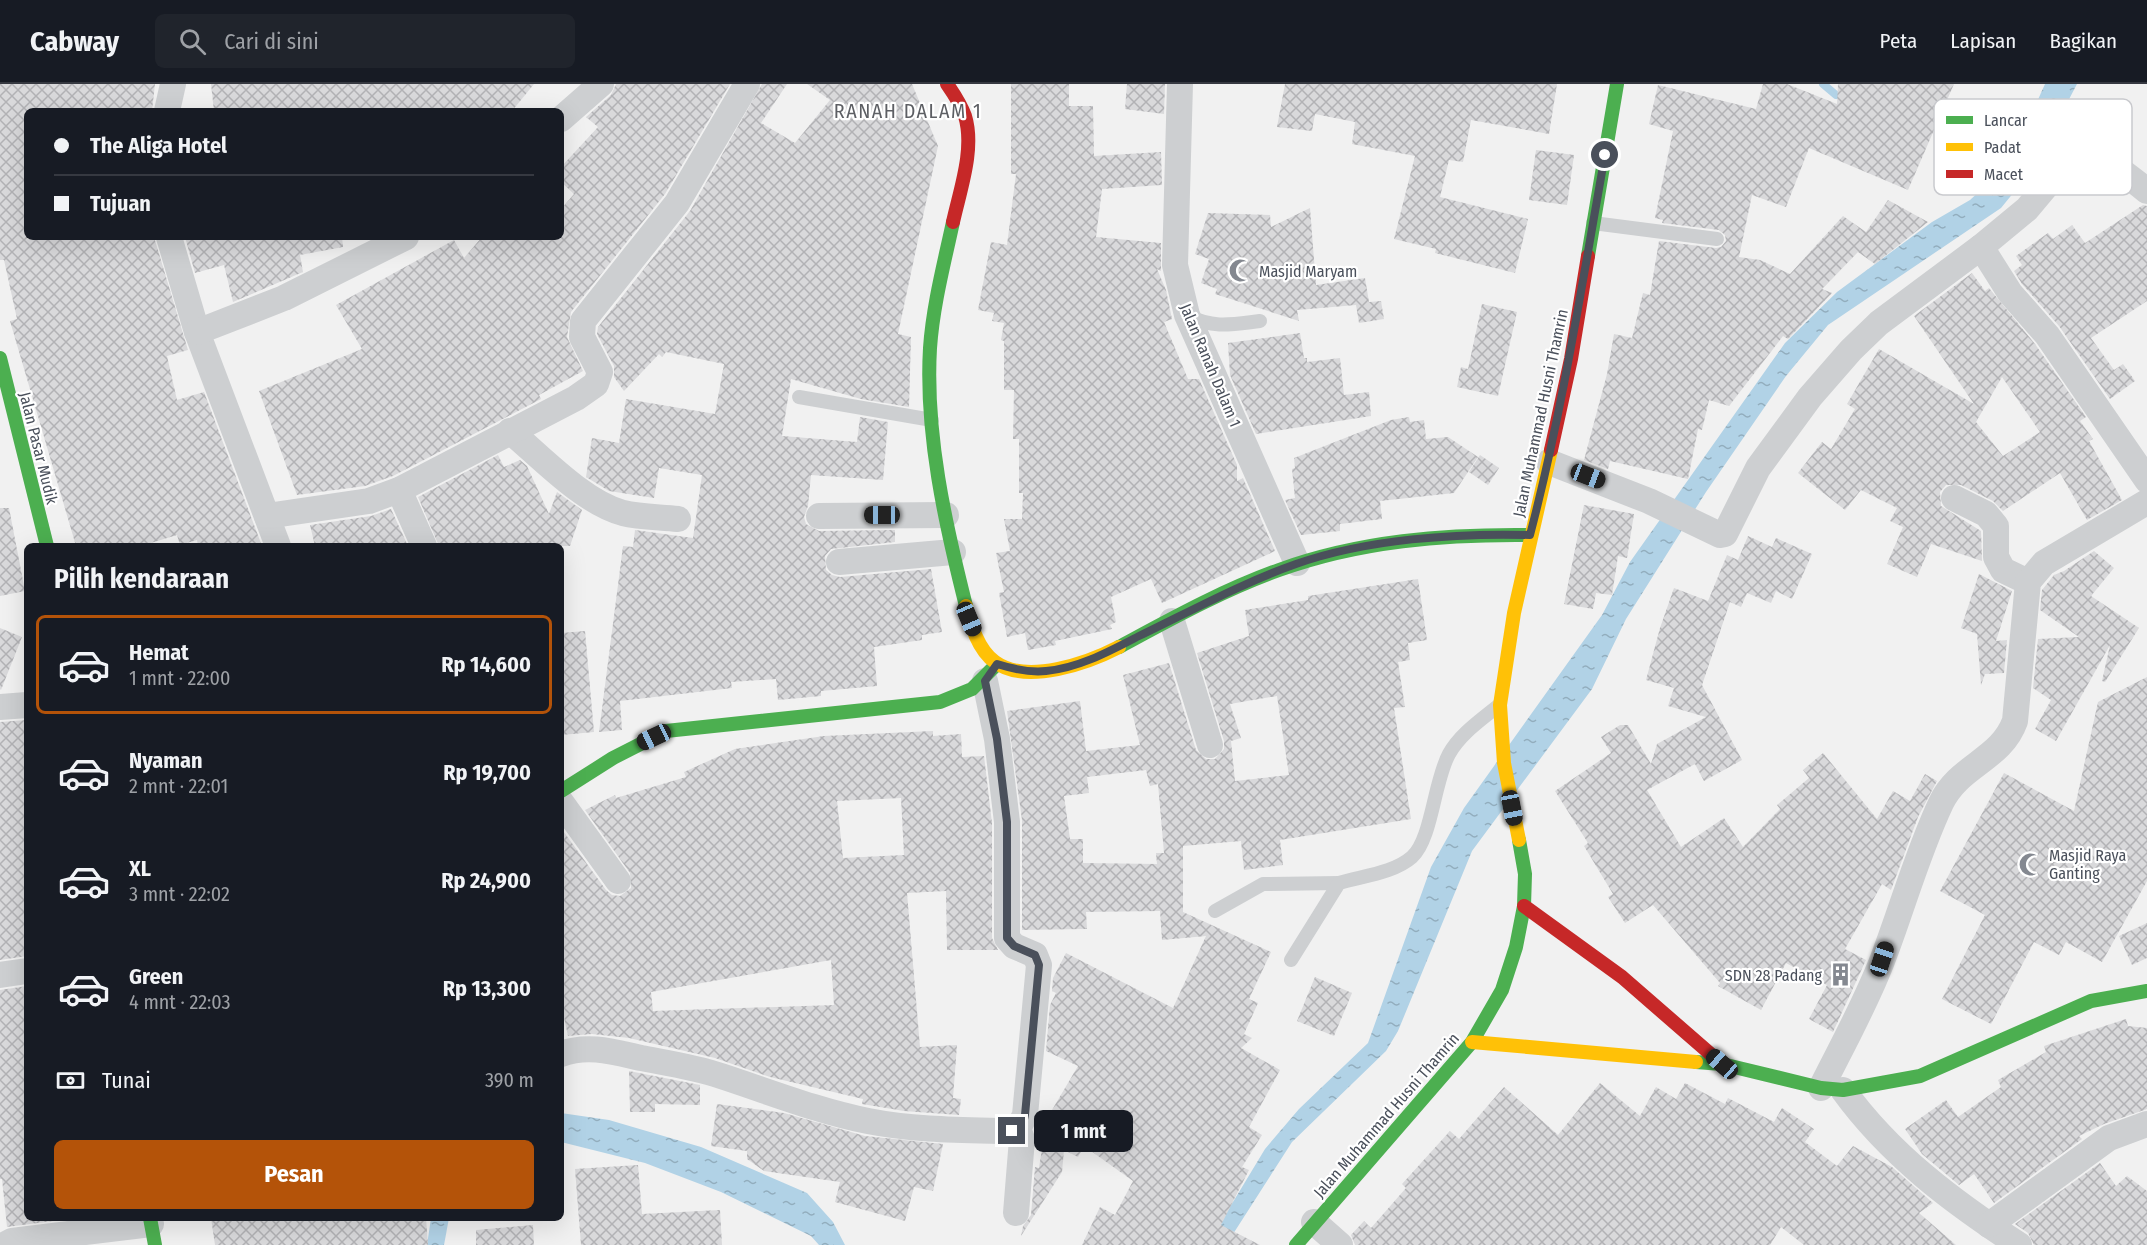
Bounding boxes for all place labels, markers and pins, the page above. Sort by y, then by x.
mosque icon: Masjid Maryam [1228,258,1254,284]
place label: Masjid Maryam [1259,262,1357,281]
place label: Masjid Raya Ganting [2049,846,2126,883]
mosque icon: Masjid Raya Ganting [2018,851,2044,877]
building icon: SDN 28 Padang [1827,962,1853,988]
place label: SDN 28 Padang [1725,966,1822,985]

